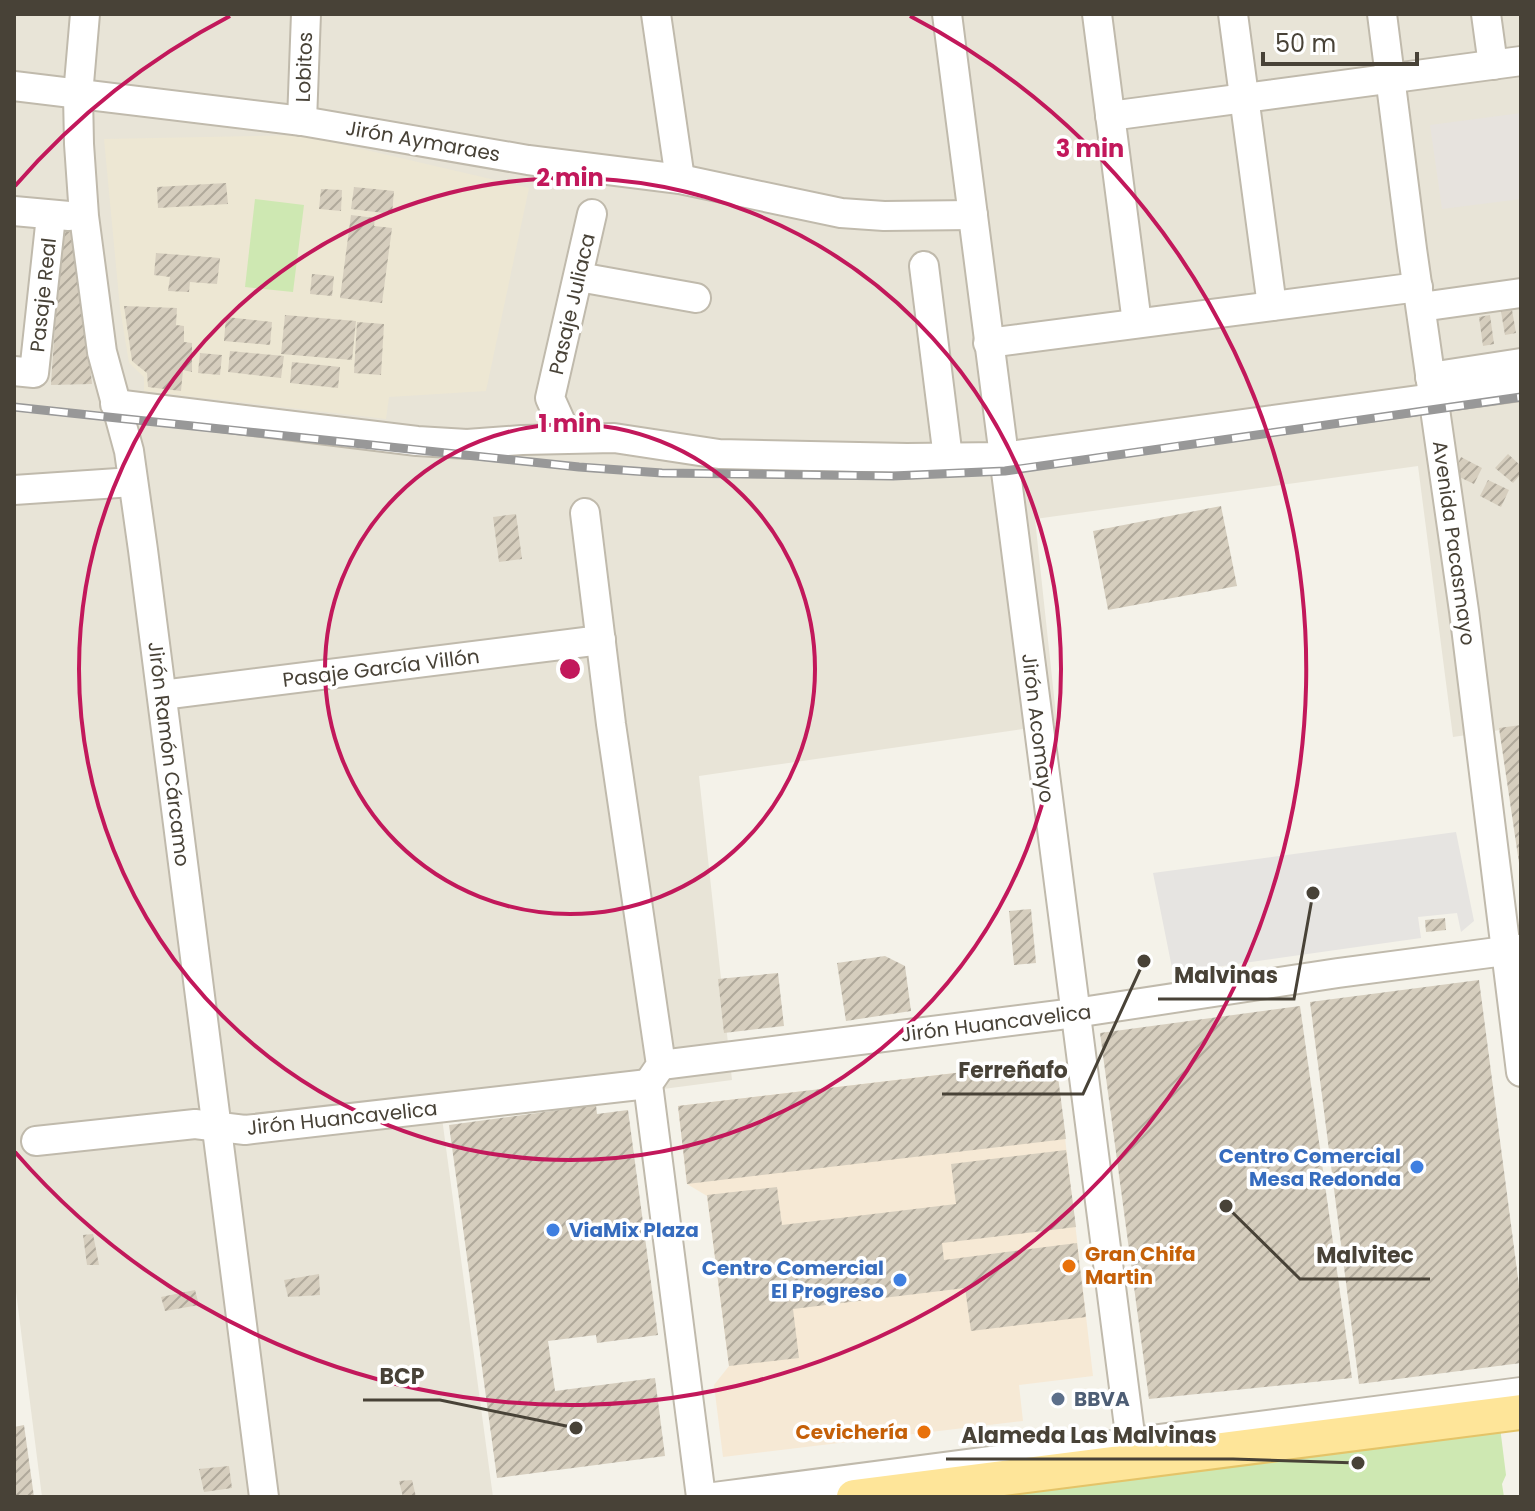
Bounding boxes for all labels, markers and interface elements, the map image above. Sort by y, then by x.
scale bar [1263,16,1417,66]
text: 50 m [1275,27,1336,60]
street label: Lobitos [289,31,319,103]
street label: Jirón Aymaraes [343,114,503,168]
text: 3 min [1056,132,1124,165]
text: 2 min [536,161,604,194]
street label: Pasaje Juliaca [542,231,602,377]
street label: Pasaje Real [23,236,63,354]
text: 1 min [539,407,601,440]
street label: Avenida Pacasmayo [1426,439,1482,647]
street label: Jirón Ramón Cárcamo [141,640,197,868]
street label: Pasaje García Villón [281,642,481,694]
street label: Jirón Acomayo [1015,652,1061,804]
centre of rings [556,655,584,683]
callout: Malvinas [1158,953,1294,999]
text: Malvinas [1174,960,1278,991]
street label: Jirón Huancavelica [899,997,1093,1049]
callout: Ferreñafo [942,1048,1083,1094]
text: Ferreñafo [958,1055,1068,1086]
street label: Jirón Huancavelica [245,1094,439,1142]
place label: Centro Comercial Mesa Redonda [1219,1142,1401,1193]
marker: Centro Comercial Mesa Redonda [1408,1158,1426,1176]
place label: ViaMix Plaza [569,1216,699,1244]
marker: ViaMix Plaza [544,1221,562,1239]
callout: Malvitec [1300,1233,1430,1279]
place label: Gran Chifa Martin [1085,1240,1196,1291]
text: Malvitec [1316,1240,1414,1271]
place label: Centro Comercial El Progreso [702,1254,884,1305]
marker: Gran Chifa Martin [1060,1257,1078,1275]
marker: Centro Comercial El Progreso [891,1271,909,1289]
callout: BCP [363,1354,440,1400]
text: BCP [380,1361,425,1392]
place label: BBVA [1074,1385,1130,1413]
marker: BBVA [1049,1390,1067,1408]
callout: Alameda Las Malvinas [946,1413,1233,1459]
place label: Cevichería [796,1418,908,1446]
text: Alameda Las Malvinas [961,1420,1217,1451]
marker: Cevichería [915,1423,933,1441]

